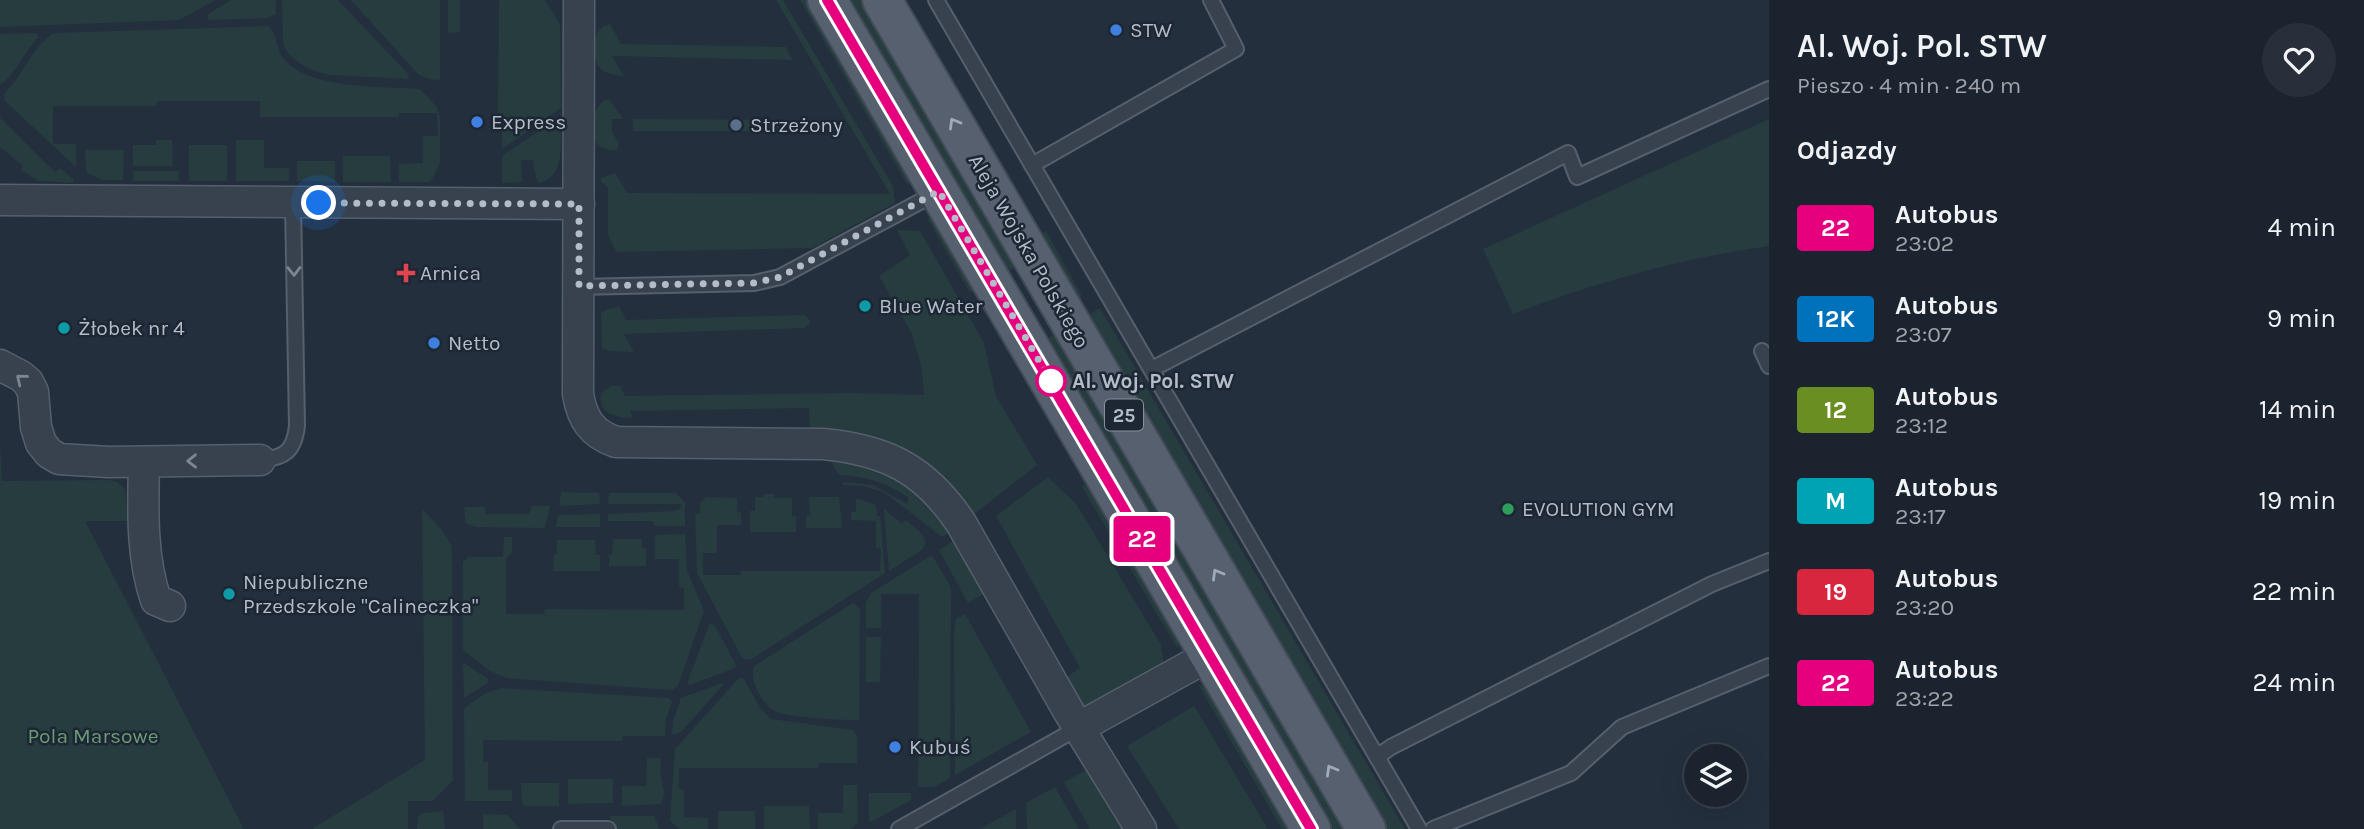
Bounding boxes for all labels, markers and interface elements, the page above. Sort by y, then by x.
place label: STW [1130,18,1172,42]
marker: STW [1108,22,1124,38]
button: heart [2262,23,2336,97]
text: Al. Woj. Pol. STW [1797,27,2047,65]
text: Pieszo · 4 min · 240 m [1797,72,2021,99]
place label: Express [491,110,566,134]
place label: Strzeżony [750,113,843,137]
marker: Express [469,114,485,130]
marker: Strzeżony [728,117,744,133]
one-way arrow [949,117,962,130]
text: Odjazdy [1797,135,1897,166]
street label: Aleja Wojska Polskiego [964,150,1094,352]
your location [301,185,336,220]
text: Autobus [1895,199,1999,230]
text: 4 min [2268,212,2336,243]
text: 22 [1821,214,1850,242]
text: 23:02 [1895,230,1954,257]
place label: Arnica [420,261,481,285]
marker: Arnica [398,265,414,281]
one-way arrow [286,266,302,277]
text: Autobus [1895,290,1999,321]
place label: Blue Water [879,294,983,318]
marker: Blue Water [857,298,873,314]
text: 9 min [2267,303,2336,334]
text: 12K [1816,305,1855,333]
place label: Żłobek nr 4 [78,316,185,340]
marker: Żłobek nr 4 [56,320,72,336]
text: 23:07 [1895,321,1952,348]
place label: Netto [448,331,500,355]
marker: Netto [426,335,442,351]
marker: Al. Woj. Pol. STW [1036,366,1066,396]
place label: Al. Woj. Pol. STW [1072,369,1234,393]
one-way arrow [16,374,29,387]
text: Autobus [1895,381,1999,412]
text: 14 min [2259,394,2336,425]
text: 12 [1824,396,1847,424]
road number: 25 [1105,400,1143,430]
text: 23:12 [1895,412,1948,439]
one-way arrow [186,453,196,469]
text: Autobus [1895,472,1999,503]
text: 19 min [2258,485,2336,516]
text: M [1825,487,1846,515]
place label: EVOLUTION GYM [1522,497,1675,521]
marker: EVOLUTION GYM [1500,501,1516,517]
text: 23:17 [1895,503,1946,530]
line badge: 22 [1110,516,1174,562]
text: 22 [1127,525,1157,553]
text: Autobus [1895,563,1999,594]
one-way arrow [1212,568,1225,581]
place label: Niepubliczne Przedszkole "Calineczka" [243,570,478,618]
text: 22 min [2252,576,2336,607]
text: 19 [1824,578,1847,606]
marker: Niepubliczne Przedszkole "Calineczka" [221,586,237,602]
text: 23:20 [1895,594,1954,621]
text: Autobus [1895,654,1999,685]
text: 24 min [2252,667,2336,698]
text: 22 [1821,669,1850,697]
text: 23:22 [1895,685,1954,712]
park label: Pola Marsowe [28,724,158,748]
place label: Kubuś [909,735,971,759]
marker: Kubuś [887,739,903,755]
map controls [1684,744,1747,807]
button: layers [1684,744,1747,807]
one-way arrow [1326,765,1339,777]

